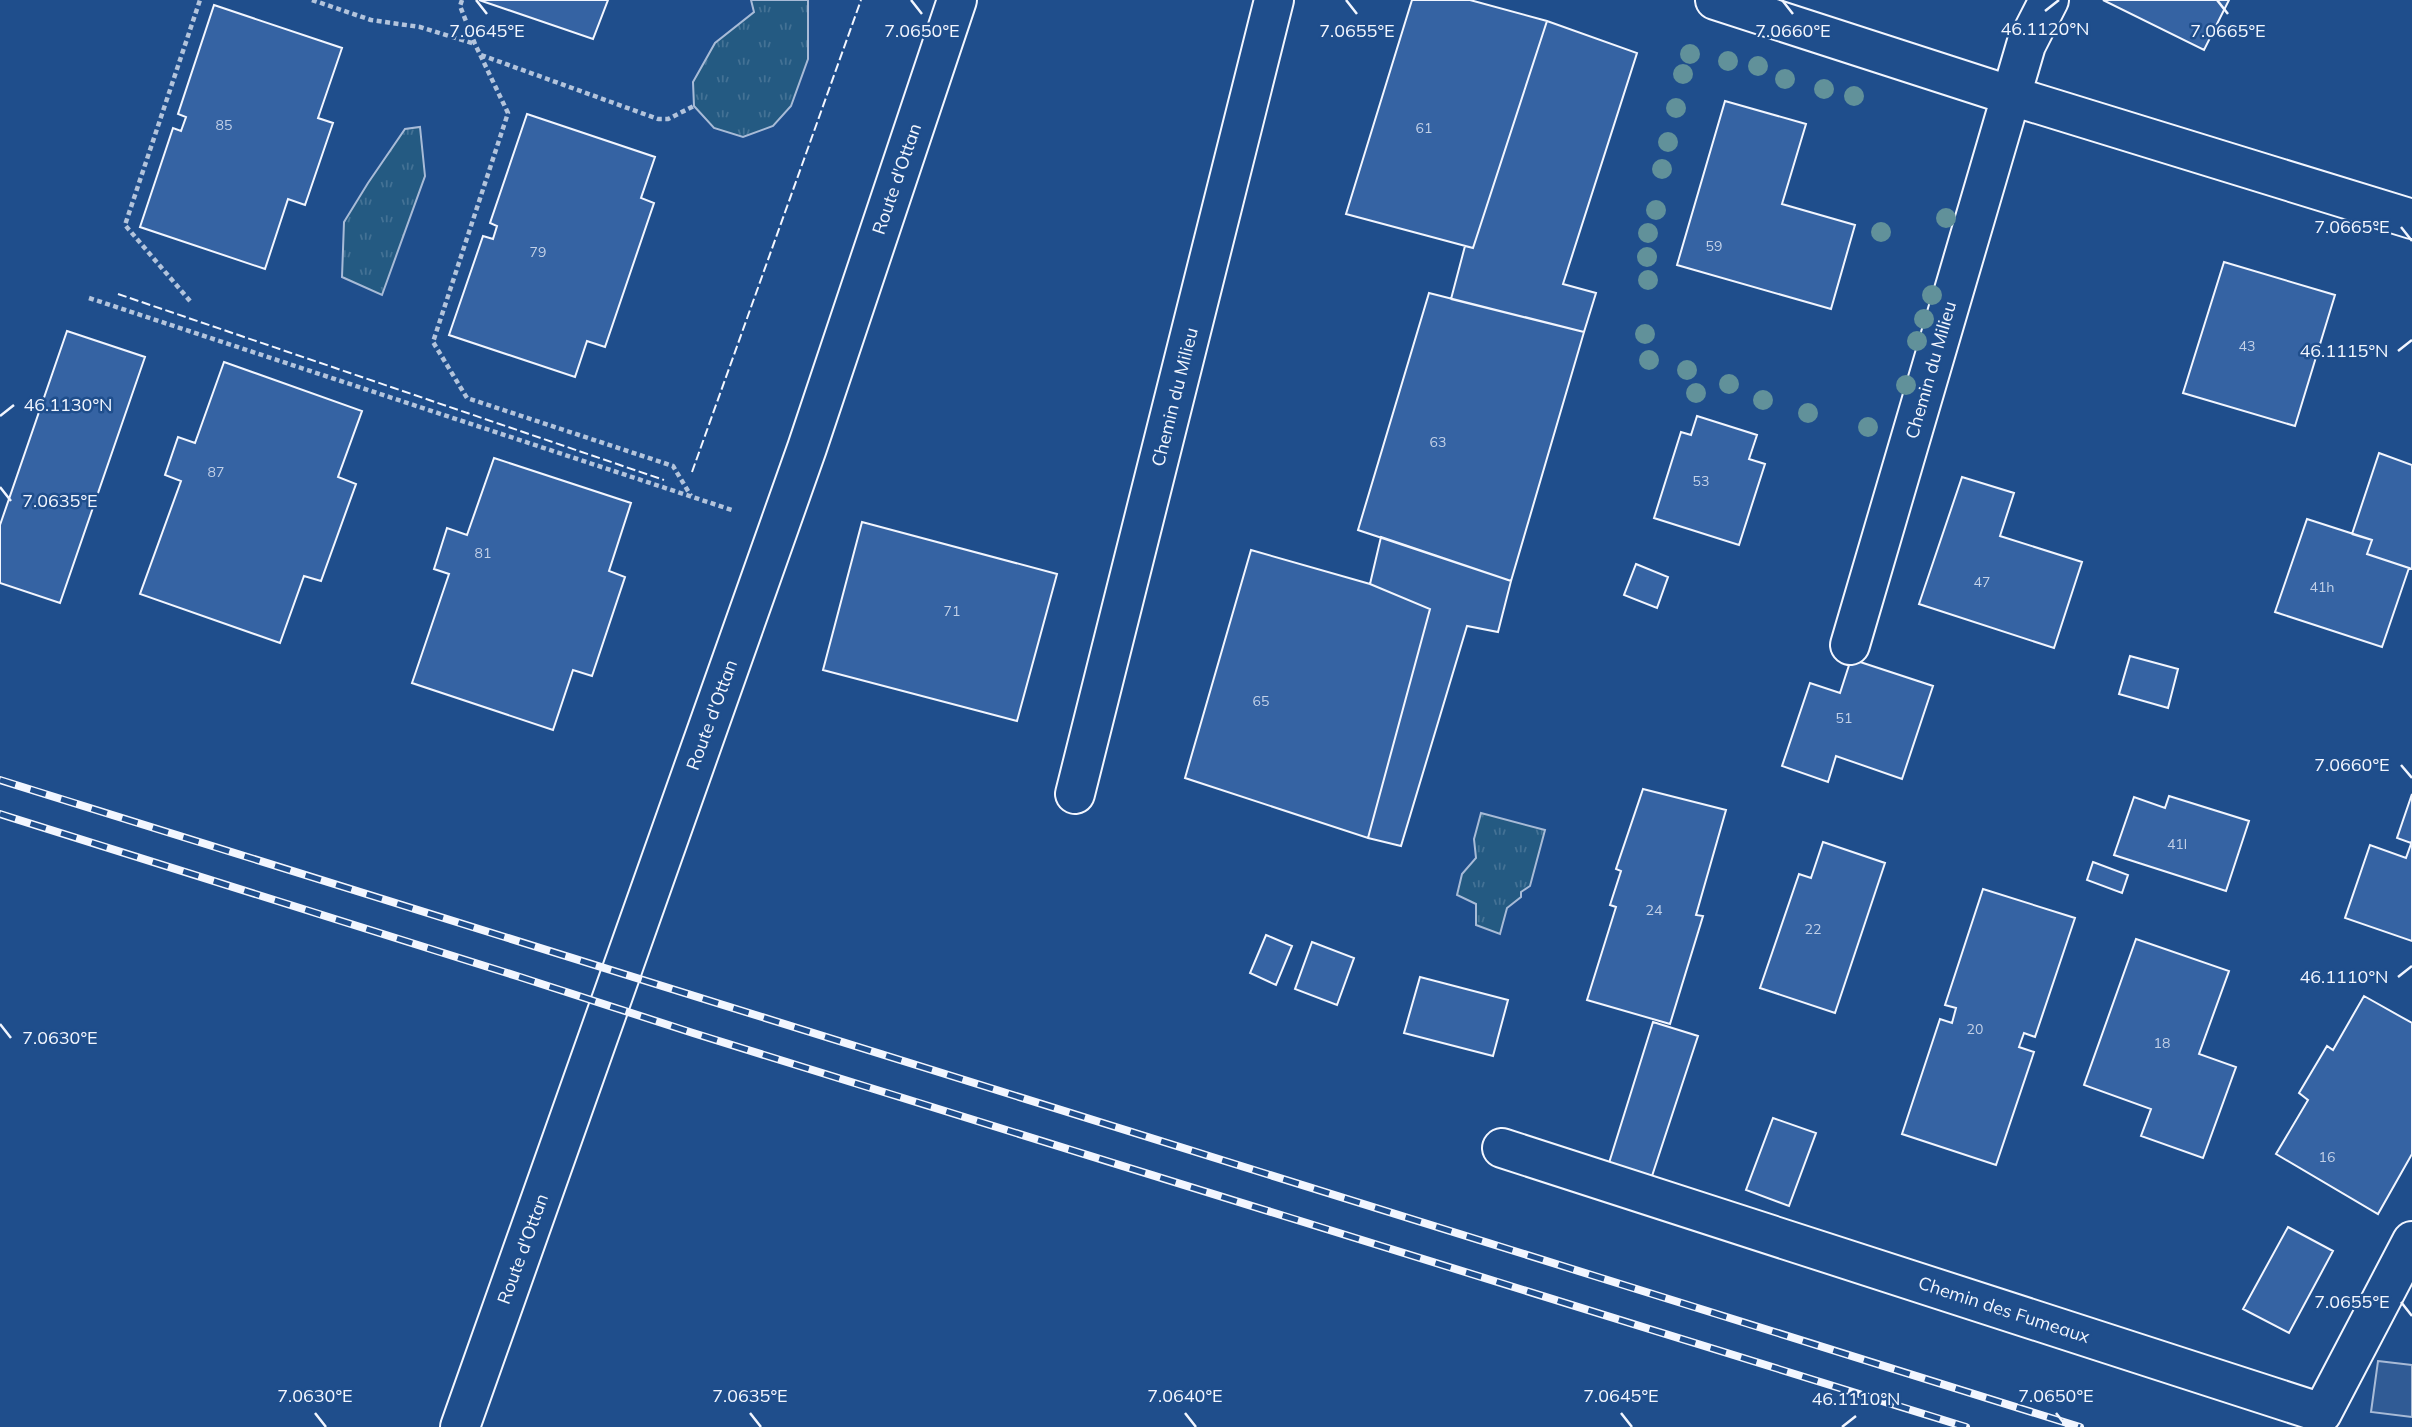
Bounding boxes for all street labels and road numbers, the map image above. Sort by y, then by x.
street label: Route d'Ottan [867,120,926,237]
street label: Chemin du Milieu [1900,298,1961,441]
street label: Chemin du Milieu [1146,325,1203,469]
street label: Route d'Ottan [681,656,742,773]
street label: Route d'Ottan [492,1190,553,1307]
street label: Chemin des Fumeaux [1916,1271,2093,1348]

